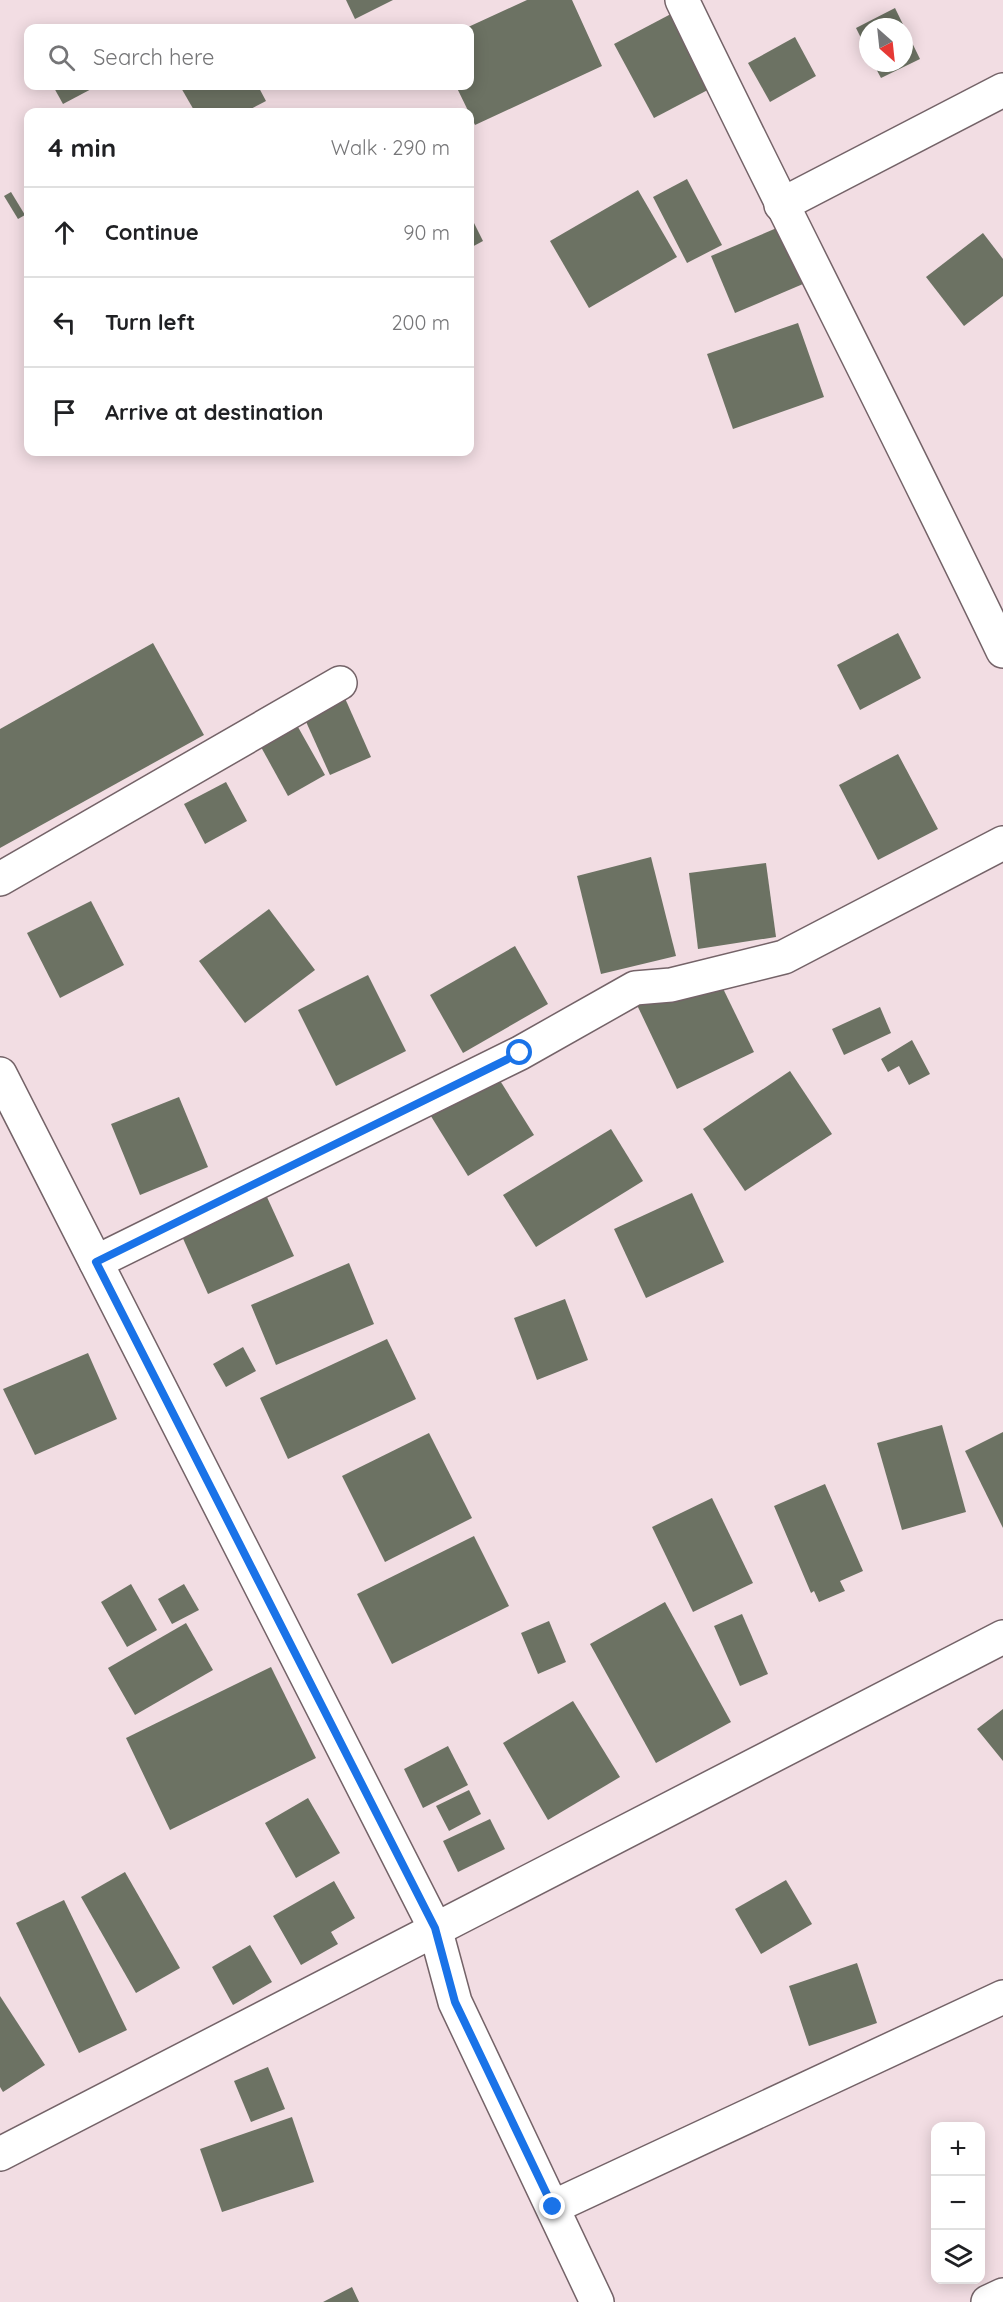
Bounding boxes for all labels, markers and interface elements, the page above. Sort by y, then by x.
north arrow [859,18,913,72]
search box [24,24,474,90]
icon: search [45,41,78,74]
text: Search here [93,43,214,71]
text: 4 min [48,131,116,164]
text: Walk · 290 m [331,135,450,160]
icon: ahead [48,216,81,249]
text: Continue [105,218,199,246]
text: 90 m [403,220,450,245]
icon: left [48,306,81,339]
text: Turn left [105,308,195,336]
text: 200 m [391,310,450,335]
icon: arrive [48,396,81,429]
text: Arrive at destination [105,398,323,426]
route start [506,1039,532,1065]
map controls [931,2122,985,2284]
button: + [931,2122,985,2176]
button: − [931,2176,985,2230]
route end [539,2193,565,2219]
button: layers [931,2230,985,2284]

